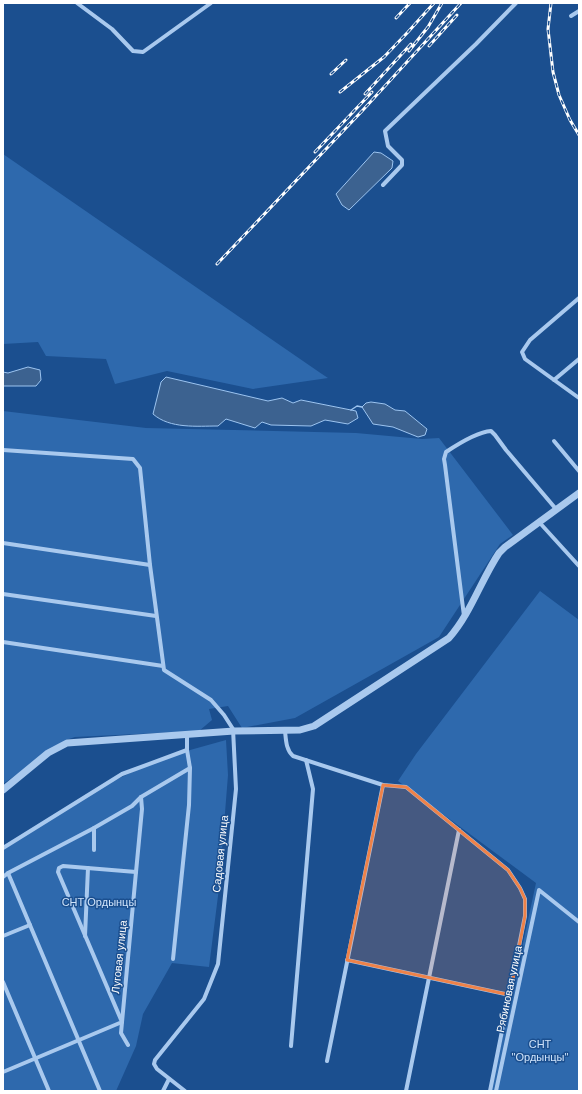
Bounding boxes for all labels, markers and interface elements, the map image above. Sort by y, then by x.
street label: Садовая улица [210,814,230,893]
park label: СНТ Ордынцы [62,896,136,908]
street label: Луговая улица [109,919,129,994]
street label: Рябиновая улица [494,944,524,1034]
park label: СНТ "Ордынцы" [512,1038,569,1063]

